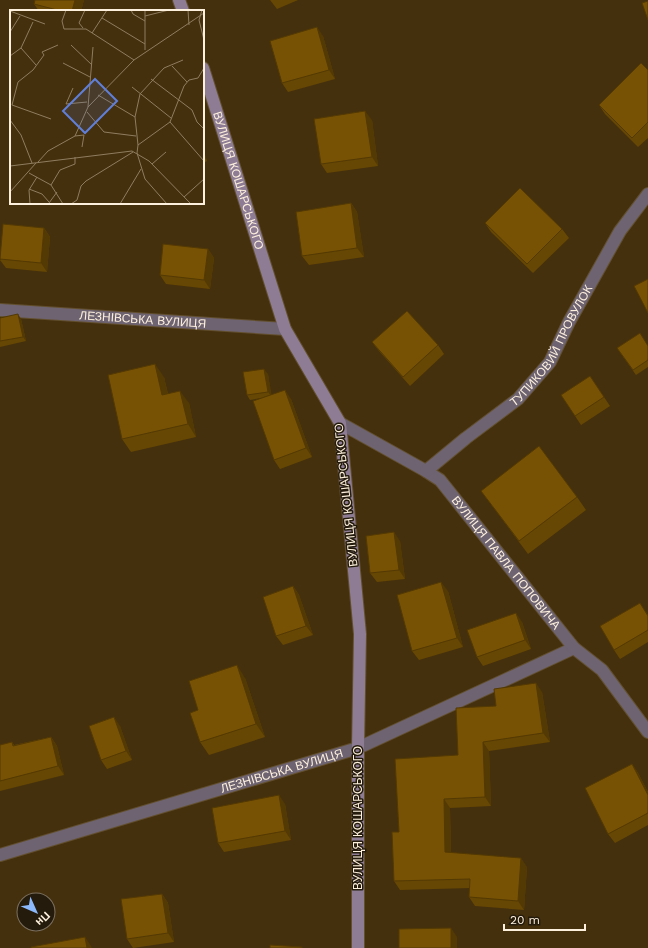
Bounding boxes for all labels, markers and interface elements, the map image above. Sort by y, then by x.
inset map [10,10,204,204]
street label: ВУЛИЦЯ КОШАРСЬКОГО [210,110,267,251]
street label: ТУПИКОВИЙ ПРОВУЛОК [507,283,595,409]
street label: ЛЕЗНІВСЬКА ВУЛИЦЯ [79,308,207,331]
street label: ВУЛИЦЯ КОШАРСЬКОГО [332,423,360,567]
street label: ВУЛИЦЯ ПАВЛА ПОПОВИЧА [449,493,563,632]
street label: ЛЕЗНІВСЬКА ВУЛИЦЯ [219,746,345,796]
street label: ВУЛИЦЯ КОШАРСЬКОГО [351,746,365,890]
north arrow [16,892,56,932]
scale bar [504,906,585,932]
text: Пн [33,909,52,928]
text: 20 m [510,913,540,927]

